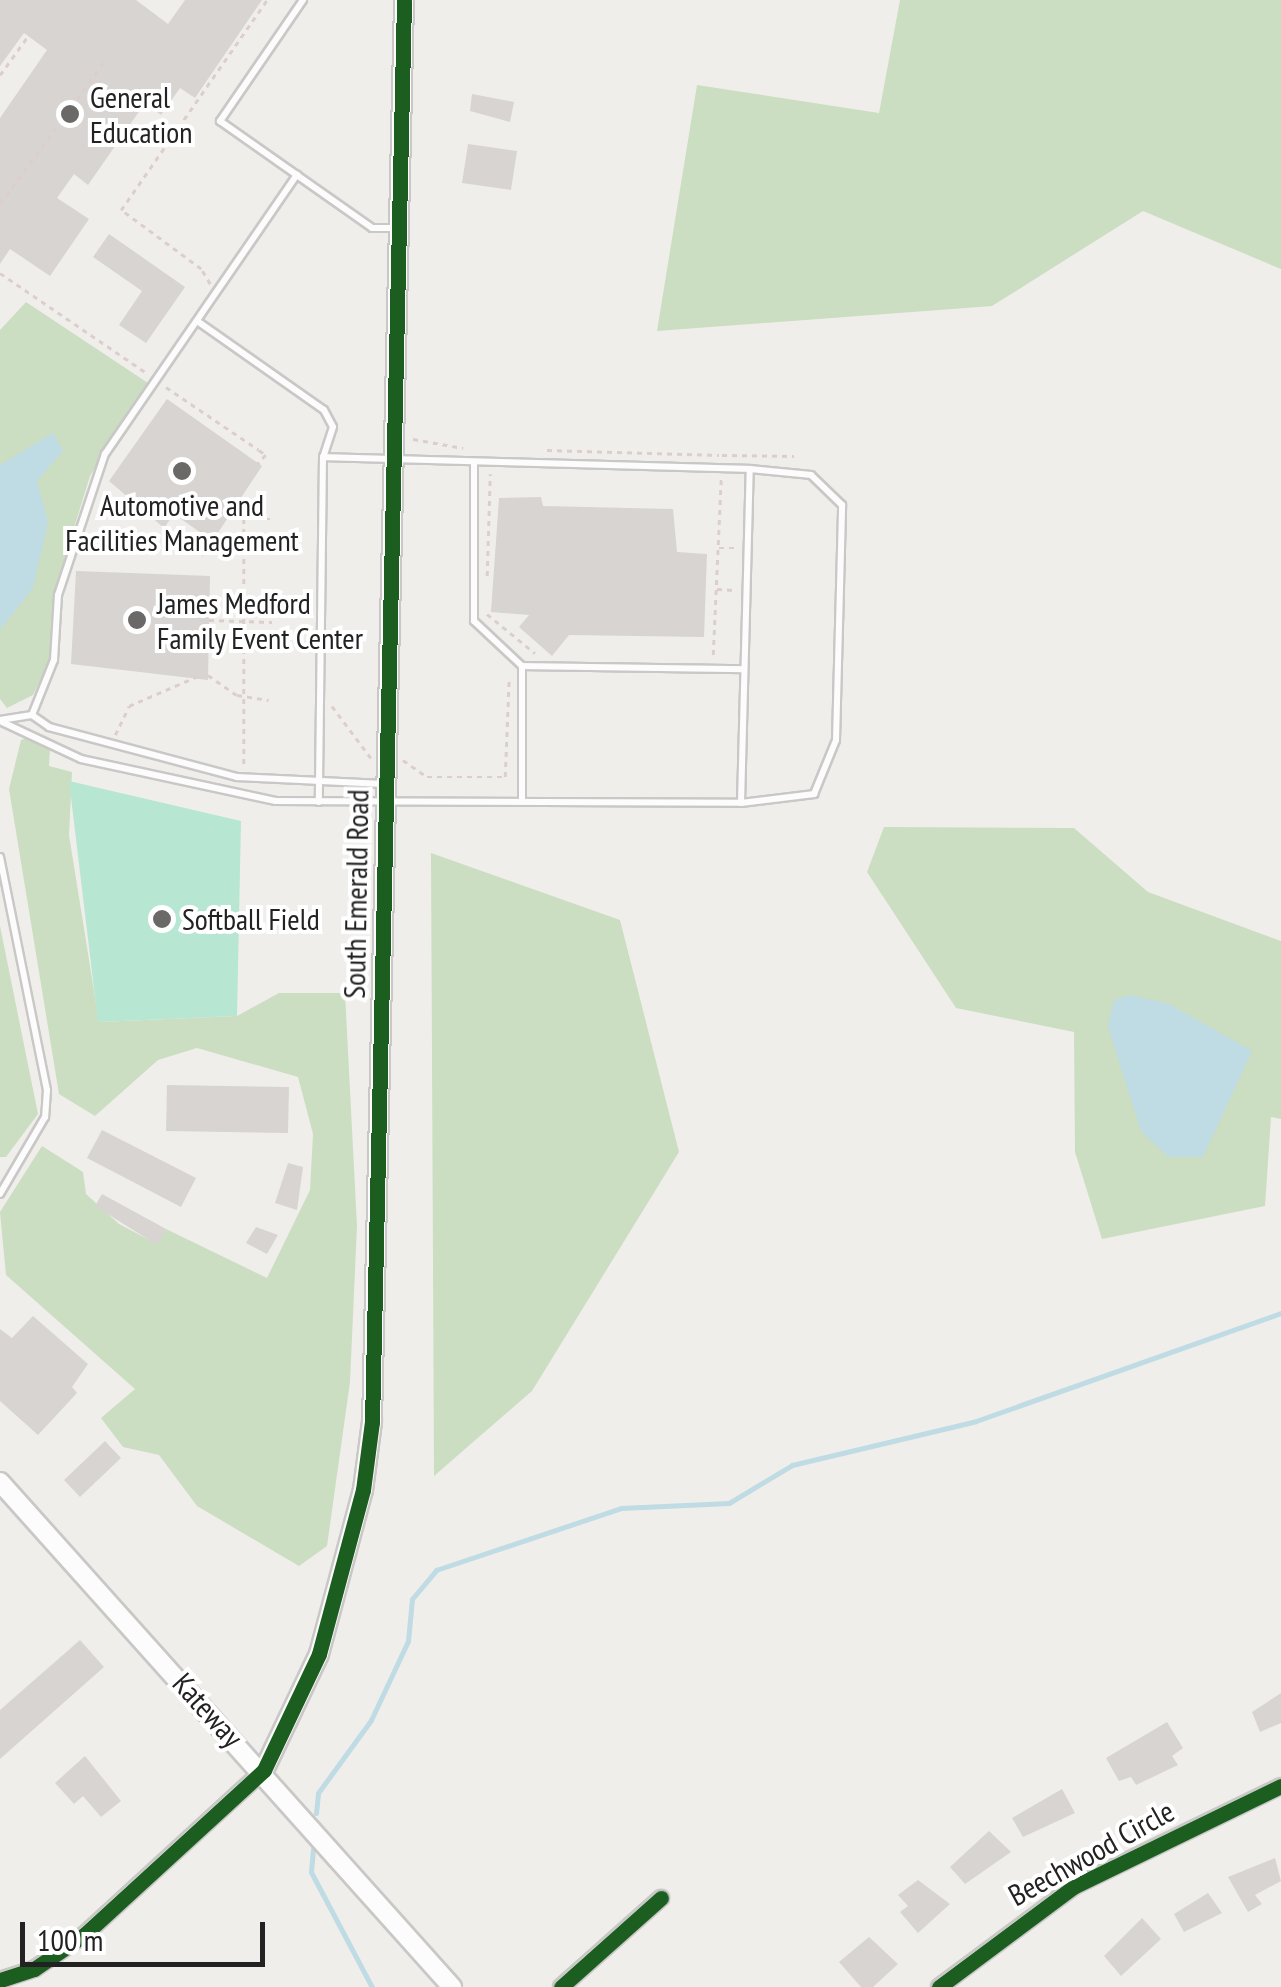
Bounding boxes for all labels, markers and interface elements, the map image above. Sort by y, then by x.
place label: General Education [90,79,192,150]
marker: General Education [59,103,81,125]
marker: Automotive and Facilities Management [171,460,193,482]
place label: Automotive and Facilities Management [65,487,299,558]
place label: James Medford Family Event Center [157,585,364,656]
marker: James Medford Family Event Center [126,609,148,631]
street label: South Emerald Road [336,789,376,999]
place label: Softball Field [182,901,320,937]
marker: Softball Field [151,908,173,930]
street label: Kateway [165,1666,251,1754]
street label: Beechwood Circle [1002,1793,1180,1913]
scale bar [25,1902,270,1964]
text: 100 m [37,1920,103,1959]

